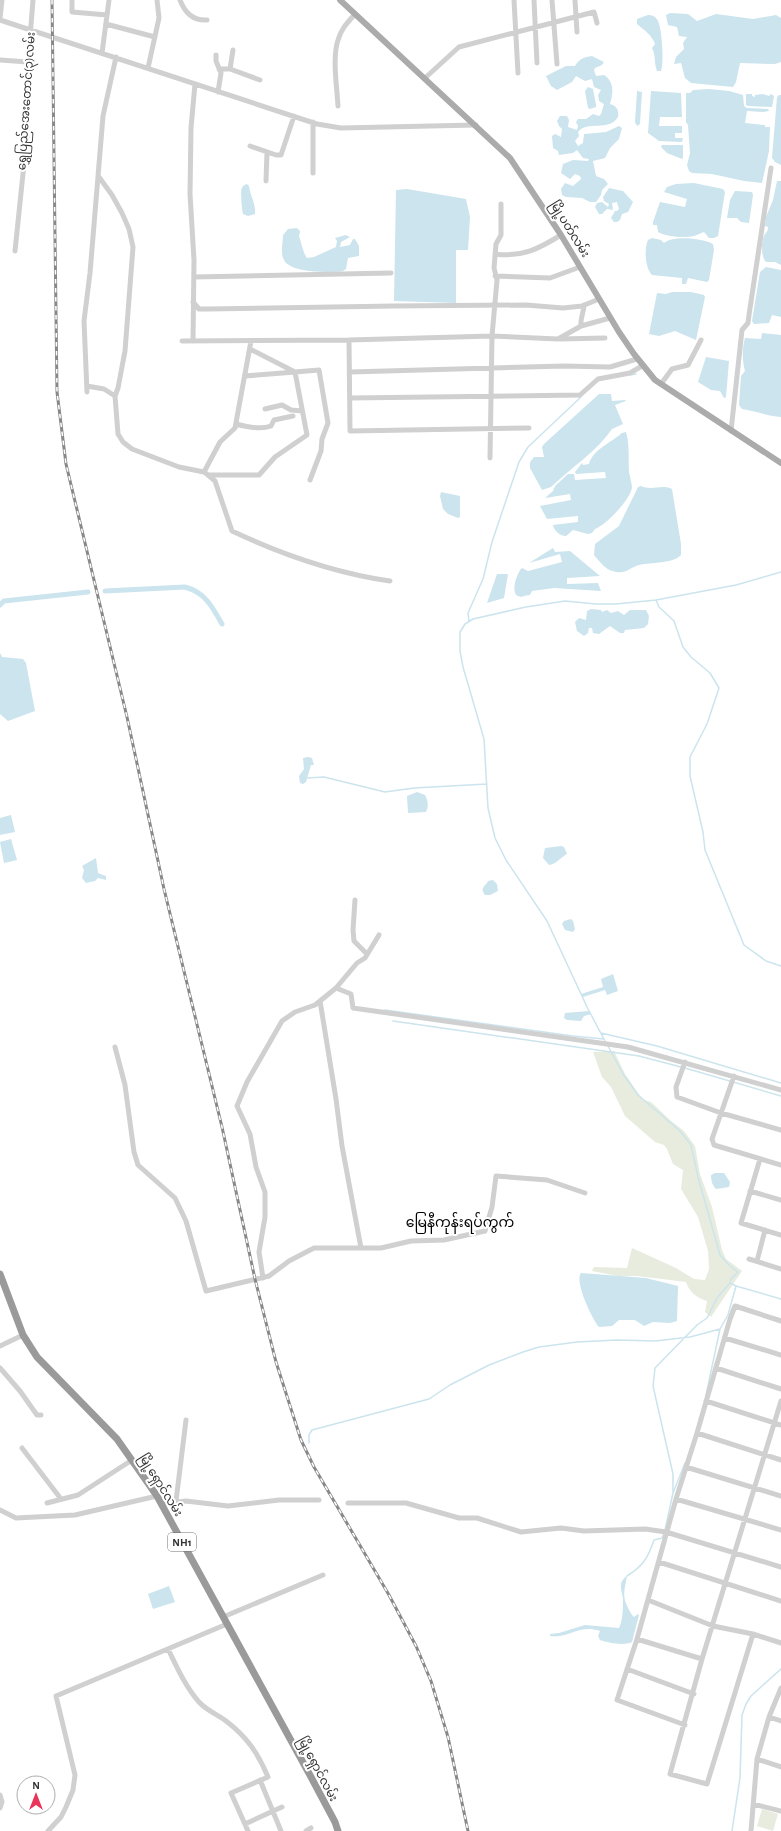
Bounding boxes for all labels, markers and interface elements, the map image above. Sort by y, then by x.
street label: ရွှေပြည်အေးတောင်(၃)လမ်း [12,31,41,171]
street label: မြို့ပတ်လမ်း [545,197,595,261]
district label: မြေနီကုန်းရပ်ကွက် [406,1212,514,1234]
street label: မြို့ရှောင်လမ်း [134,1450,187,1520]
road number: NH1 [168,1533,196,1551]
street label: မြို့ရှောင်လမ်း [292,1733,343,1805]
north arrow [16,1775,56,1815]
text: N [32,1780,40,1791]

